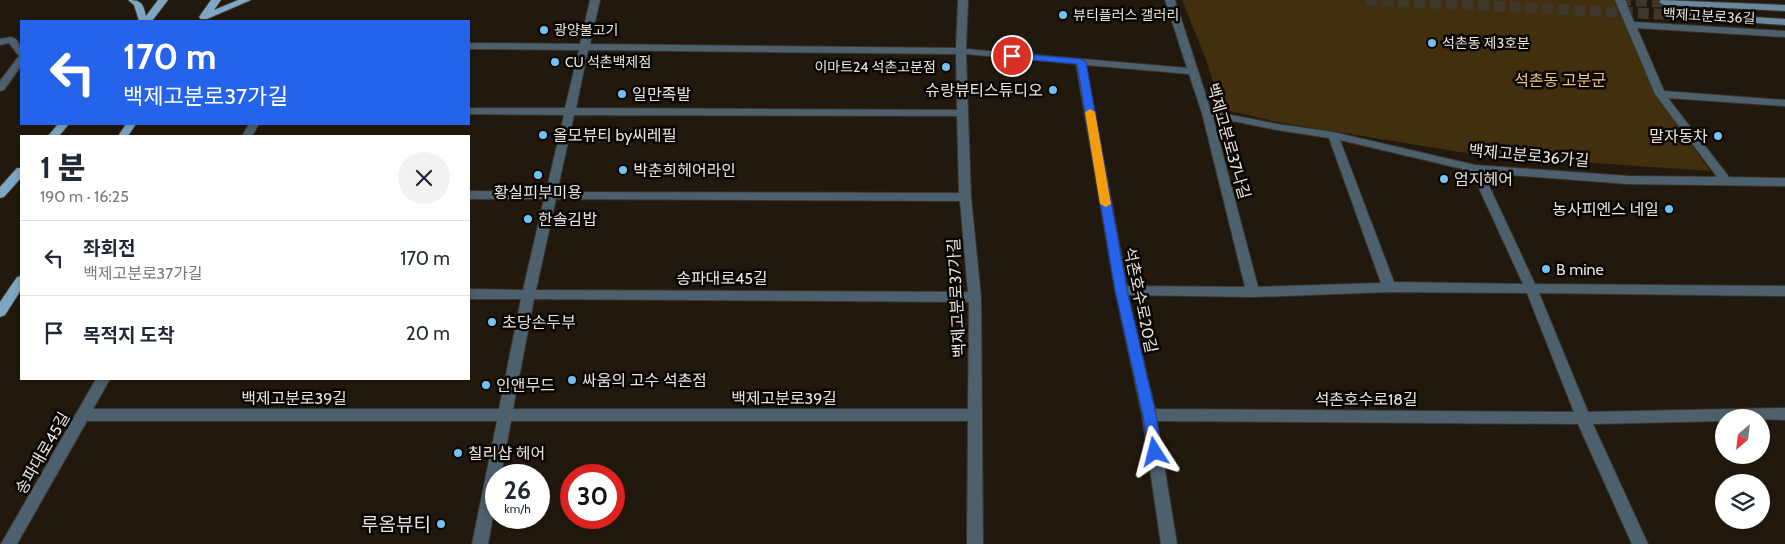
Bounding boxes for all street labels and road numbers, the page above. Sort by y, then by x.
street label: 백제고분로36길 [1662,5,1756,27]
street label: 백제고분로37나길 [1203,81,1254,201]
street label: 백제고분로36가길 [1468,141,1590,170]
street label: 백제고분로37가길 [944,238,969,358]
street label: 석촌호수로20길 [1120,245,1161,355]
street label: 송파대로45길 [676,269,768,288]
street label: 백제고분로39길 [241,389,347,408]
street label: 백제고분로39길 [731,389,837,408]
street label: 석촌호수로18길 [1314,390,1418,409]
street label: 송파대로45길 [11,409,74,498]

